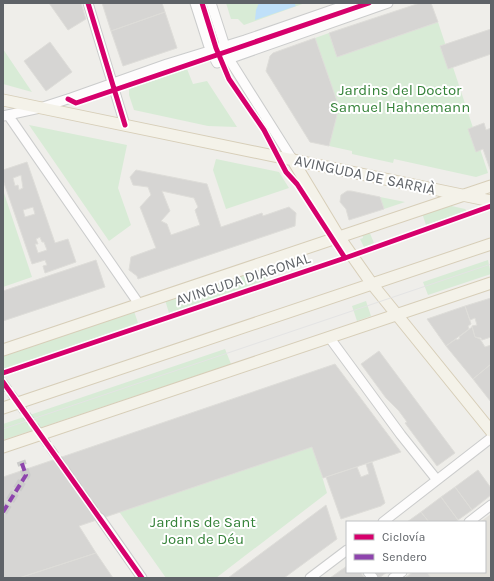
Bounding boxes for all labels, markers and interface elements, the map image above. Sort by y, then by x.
park label: Jardins del Doctor Samuel Hahnemann [330,81,470,116]
street label: AVINGUDA DE SARRIÀ [293,151,437,199]
street label: AVINGUDA DIAGONAL [173,249,313,309]
park label: Jardins de Sant Joan de Déu [150,513,256,548]
legend [346,521,486,573]
text: Ciclovía [382,530,425,544]
text: Sendero [382,550,427,564]

